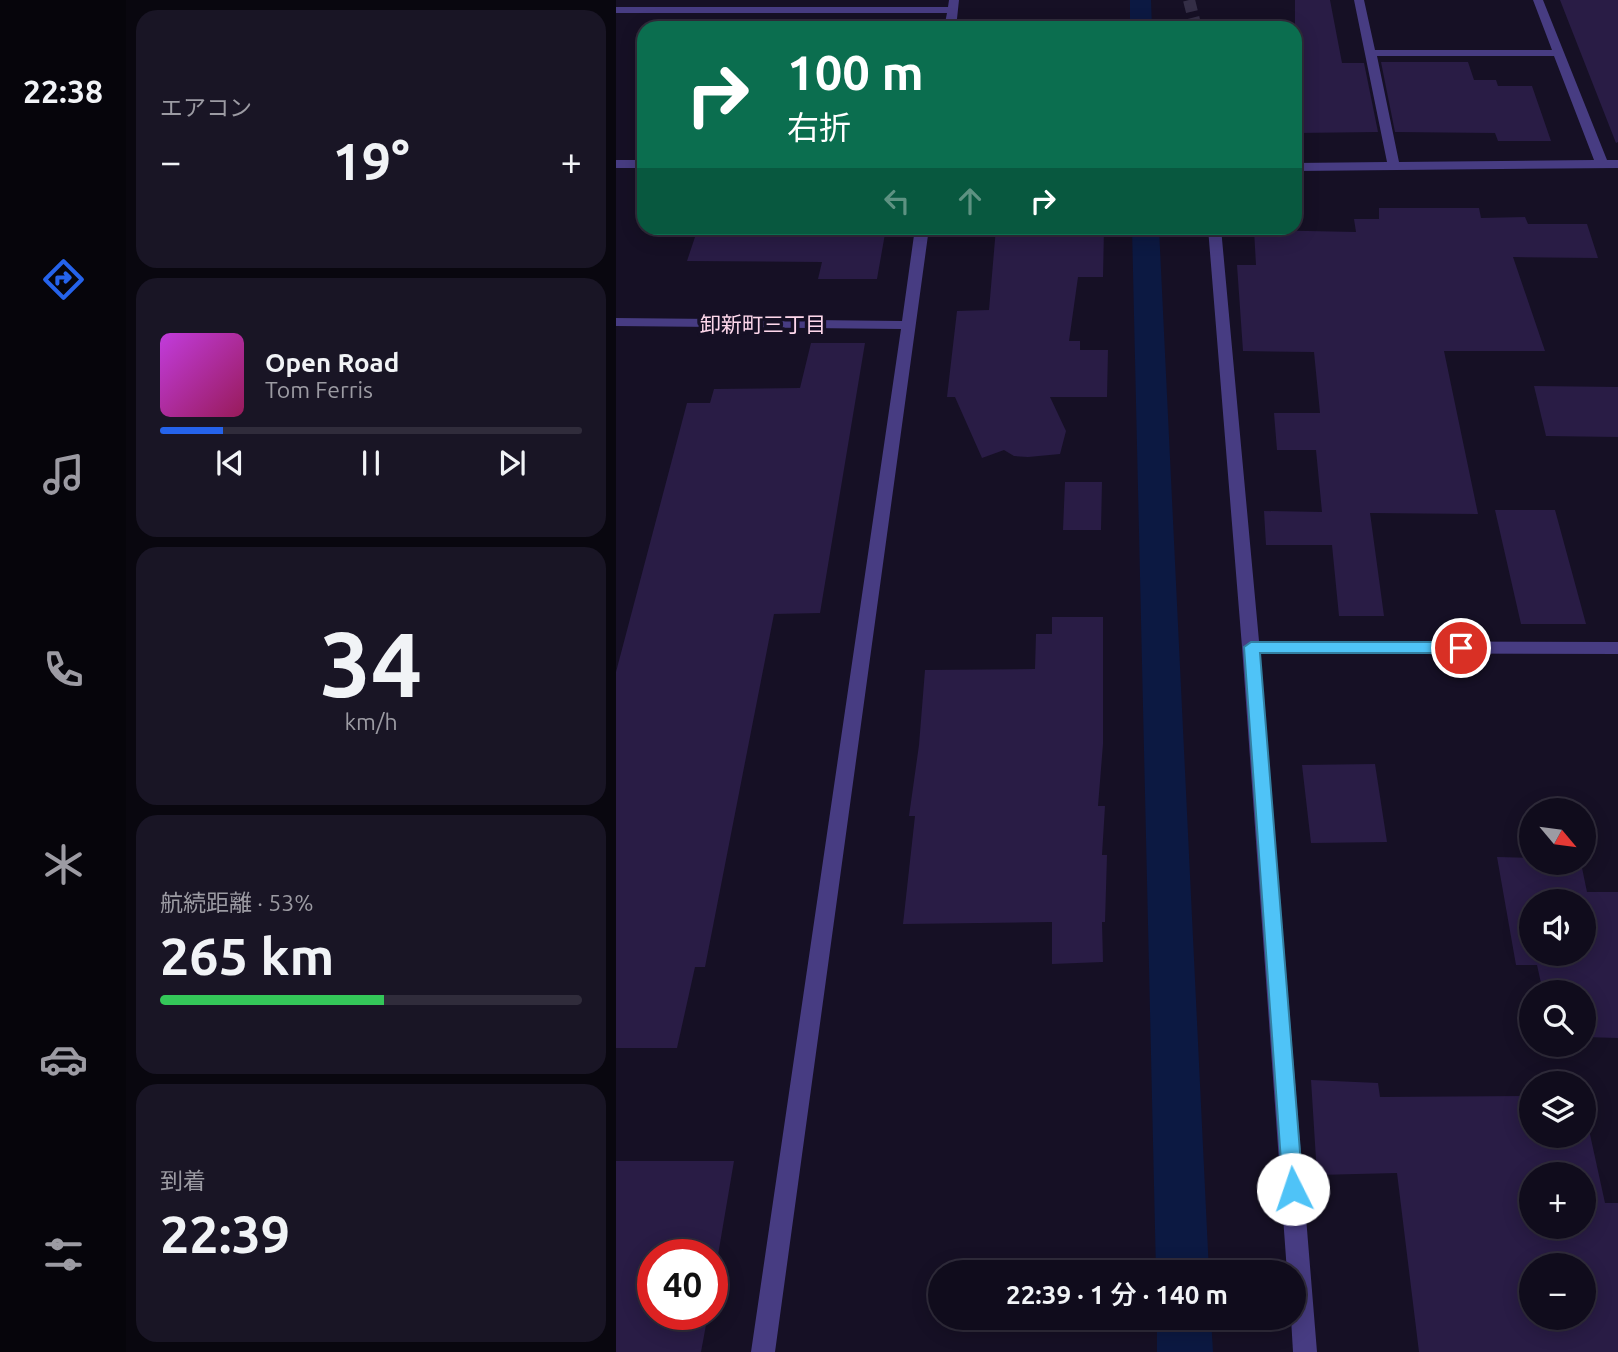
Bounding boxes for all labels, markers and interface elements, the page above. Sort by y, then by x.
text: 100 m [787,44,924,99]
icon: right [672,49,763,140]
text: 22:38 [23,73,103,109]
text: エアコン [160,95,252,120]
text: 右折 [787,109,851,145]
text: 19° [332,132,410,190]
text: − [160,140,181,182]
text: + [561,140,582,182]
icon: left [878,182,916,220]
icon: ahead [951,182,989,220]
icon: right [1024,182,1062,220]
icon: directions [39,255,88,304]
district label: 卸新町三丁目 [700,312,826,336]
text: Open Road [265,348,399,377]
text: Tom Ferris [265,377,373,402]
icon: previous [211,444,249,482]
icon: pause [352,444,390,482]
icon: next [493,444,531,482]
icon: music [39,450,88,499]
text: 34 [320,612,422,714]
pin [1431,618,1491,678]
icon: arrive [1442,629,1480,667]
icon: phone [39,645,88,694]
text: km/h [344,709,398,734]
north arrow [1519,798,1596,875]
map controls [1519,798,1596,1330]
icon: climate [39,840,88,889]
button: sound [1519,889,1596,966]
text: 航続距離 · 53% [160,890,313,915]
text: 265 km [160,927,334,985]
button: search [1519,980,1596,1057]
icon: car [39,1035,88,1084]
button: layers [1519,1071,1596,1148]
position arrow [1256,1152,1330,1226]
button: + [1519,1162,1596,1239]
text: 到着 [160,1168,206,1193]
text: 22:39 [160,1205,290,1263]
icon: filters [39,1230,88,1279]
speed limit sign: 40 [637,1239,728,1330]
button: − [1519,1253,1596,1330]
text: 22:39 · 1 分 · 140 m [1006,1280,1228,1309]

